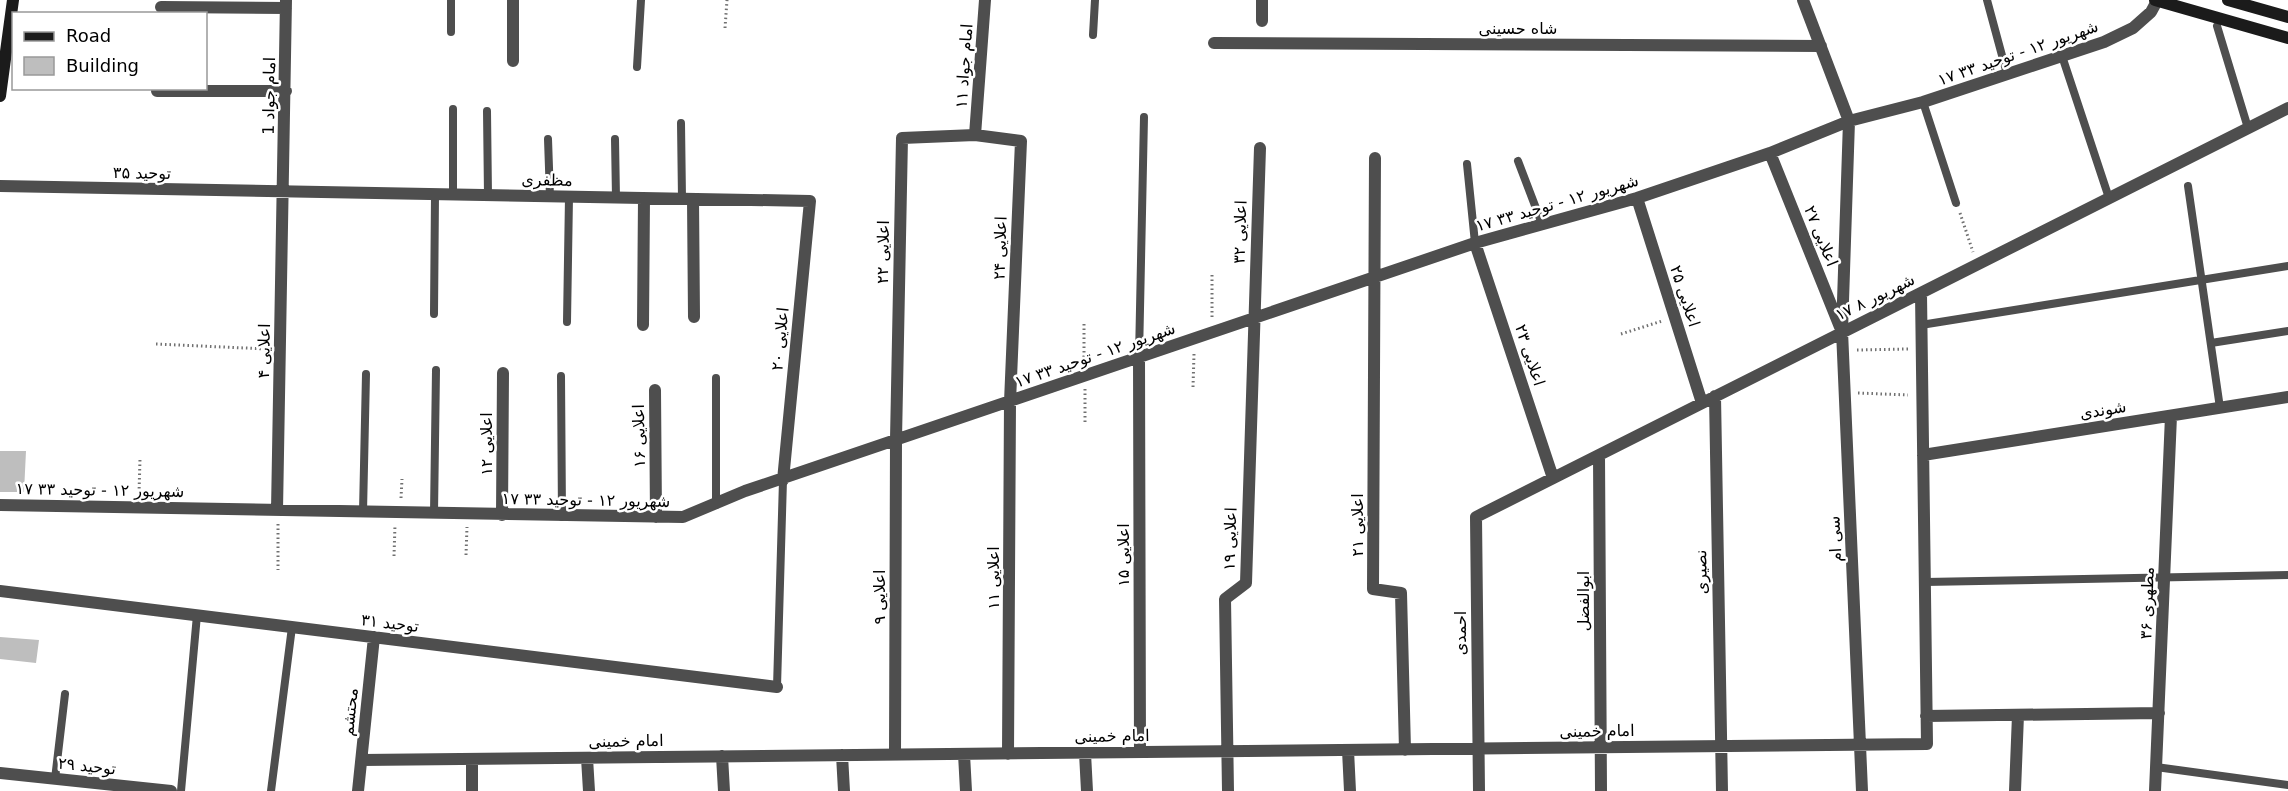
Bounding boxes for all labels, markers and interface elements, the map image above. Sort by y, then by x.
legend [12,12,207,90]
street label: ۱۷ شهریور ۱۲ - توحید ۳۳ [1935,17,2101,90]
street label: شاه حسینی [1479,19,1557,38]
street label: امام جواد ۱۱ [952,23,977,109]
text: Road [66,25,111,46]
text: Building [66,55,139,76]
street label: امام جواد 1 [259,57,280,135]
street label: توحید ۳۵ [113,163,171,184]
street label: مظفری [521,170,573,191]
street label: ۱۷ شهریور ۱۲ - توحید ۳۳ [1473,171,1641,236]
street label: اعلایی ۳۲ [1229,200,1251,264]
street label: اعلایی ۲۷ [1800,203,1842,269]
street label: اعلایی ۲۴ [989,216,1011,280]
street label: اعلایی ۲۲ [873,220,893,284]
street label: اعلایی ۲۵ [1666,263,1704,329]
street label: ۱۷ شهریور ۸ [1832,270,1918,325]
street label: اعلایی ۲۰ [767,306,793,372]
street label: ۱۷ شهریور ۱۲ - توحید ۳۳ [1012,319,1178,392]
street label: اعلایی ۲۳ [1511,322,1549,388]
street label: اعلایی ۴ [254,323,274,379]
street label: شوندی [2078,397,2128,424]
street label: اعلایی ۱۶ [629,404,649,468]
street label: اعلایی ۱۲ [477,412,496,476]
street label: ۱۷ شهریور ۱۲ - توحید ۳۳ [15,479,184,502]
street label: ۱۷ شهریور ۱۲ - توحید ۳۳ [501,489,670,512]
street label: اعلایی ۲۱ [1348,493,1367,557]
street label: اعلایی ۱۹ [1219,507,1241,571]
street label: سی ام [1824,515,1846,563]
street label: اعلایی ۱۵ [1114,523,1133,587]
street label: اعلایی ۱۱ [984,546,1003,610]
street label: نصیری [1691,550,1712,594]
street label: مطهری ۳۶ [2136,566,2159,640]
street label: اعلایی ۹ [870,569,889,625]
street label: ابوالفضل [1574,571,1594,631]
street label: توحید ۳۱ [360,610,420,637]
street label: احمدی [1451,611,1470,655]
street label: محتشم [338,687,362,737]
street label: امام خمینی [1559,721,1635,741]
street label: امام خمینی [1074,726,1150,746]
street label: امام خمینی [588,731,664,751]
street label: توحید ۲۹ [57,754,117,779]

